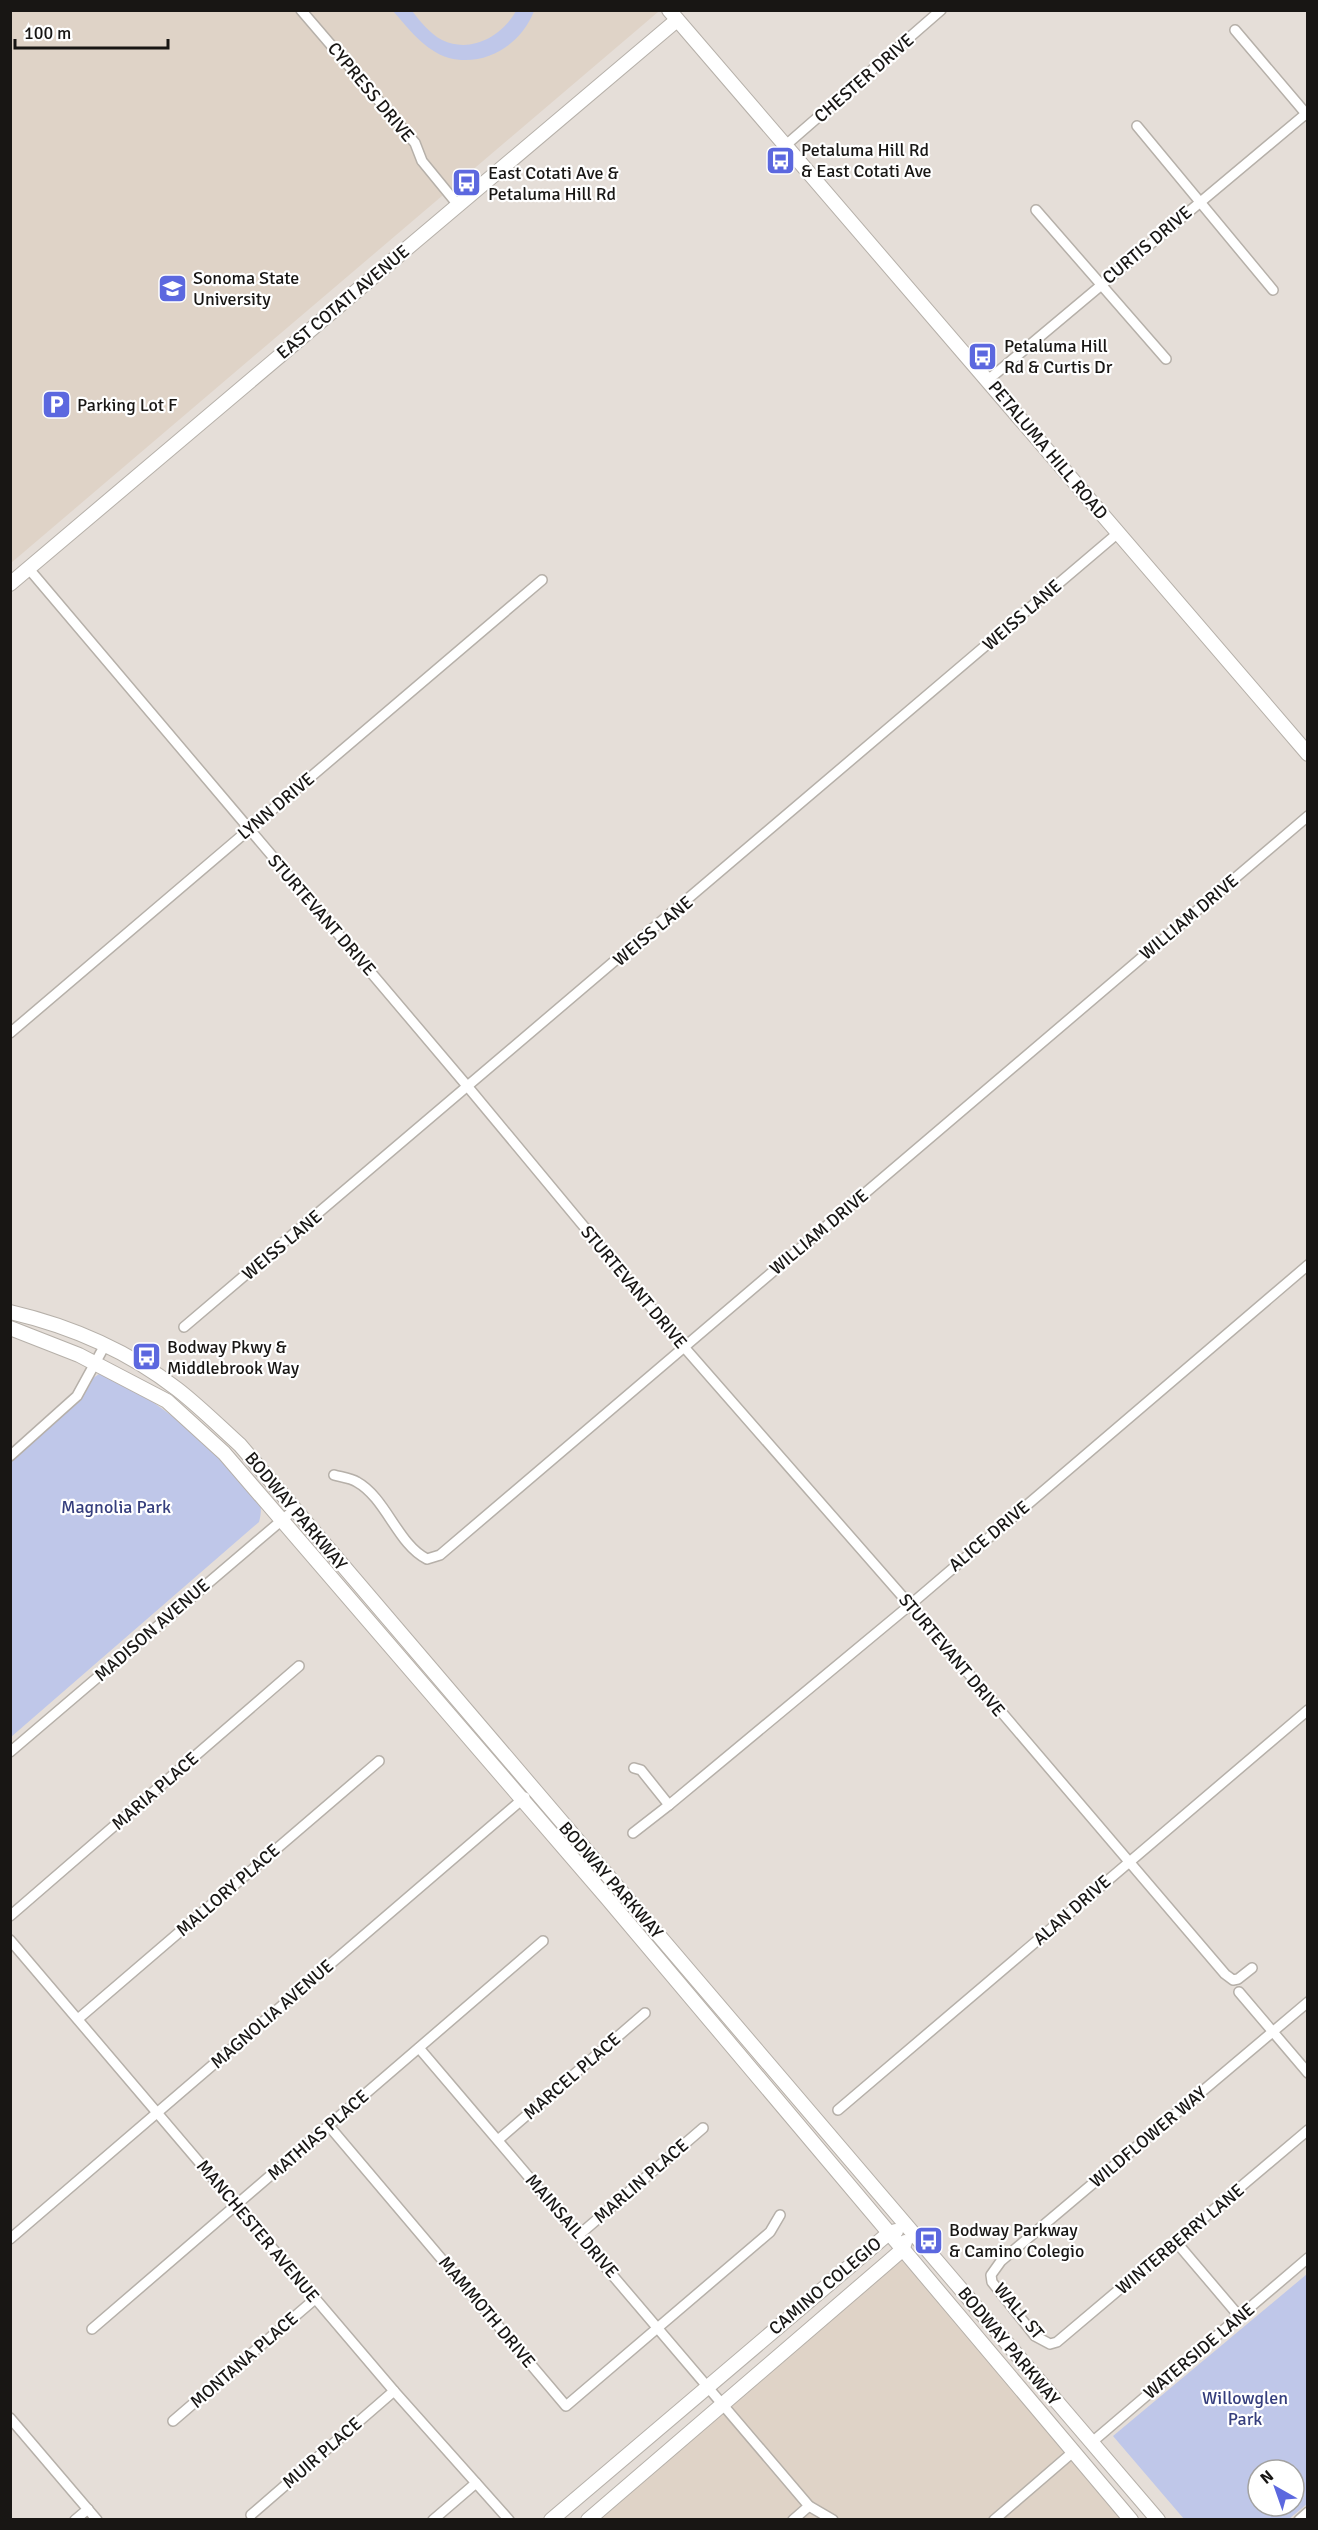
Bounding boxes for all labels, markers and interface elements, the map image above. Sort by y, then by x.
scale bar [15,12,168,50]
text: 100 m [24,22,71,44]
street label: CHESTER DRIVE [810,29,918,127]
street label: CYPRESS DRIVE [323,38,419,146]
place label: Petaluma Hill Rd & East Cotati Ave [801,139,932,182]
bus stop icon: Petaluma Hill Rd & East Cotati Ave [764,144,796,176]
place label: East Cotati Ave & Petaluma Hill Rd [488,162,619,205]
bus stop icon: East Cotati Ave & Petaluma Hill Rd [451,167,483,199]
street label: CURTIS DRIVE [1098,201,1196,289]
street label: EAST COTATI AVENUE [272,240,414,364]
place label: Sonoma State University [193,267,299,310]
school or university icon: Sonoma State University [156,272,188,304]
place label: Petaluma Hill Rd & Curtis Dr [1004,335,1113,378]
bus stop icon: Petaluma Hill Rd & Curtis Dr [967,340,999,372]
street label: PETALUMA HILL ROAD [984,376,1112,524]
parking icon: Parking Lot F [40,389,72,421]
place label: Parking Lot F [77,394,177,416]
street label: WEISS LANE [978,575,1066,655]
street label: LYNN DRIVE [233,768,319,844]
street label: STURTEVANT DRIVE [263,850,381,980]
street label: WILLIAM DRIVE [1135,869,1243,965]
street label: WEISS LANE [609,891,697,971]
street label: WILLIAM DRIVE [765,1184,873,1280]
street label: WEISS LANE [238,1205,326,1285]
street label: STURTEVANT DRIVE [576,1221,692,1353]
place label: Bodway Pkwy & Middlebrook Way [167,1336,300,1379]
bus stop icon: Bodway Pkwy & Middlebrook Way [130,1341,162,1373]
street label: BODWAY PARKWAY [240,1447,352,1575]
park label: Magnolia Park [61,1496,171,1518]
street label: ALICE DRIVE [944,1496,1034,1576]
street label: MADISON AVENUE [90,1574,214,1686]
street label: STURTEVANT DRIVE [894,1589,1010,1721]
street label: MARIA PLACE [107,1747,203,1835]
street label: BODWAY PARKWAY [554,1817,668,1943]
street label: MALLORY PLACE [172,1839,284,1941]
street label: ALAN DRIVE [1029,1870,1115,1950]
street label: MAGNOLIA AVENUE [206,1955,338,2073]
street label: MARCEL PLACE [519,2028,625,2124]
street label: WILDFLOWER WAY [1085,2082,1211,2192]
street label: MATHIAS PLACE [263,2085,373,2185]
street label: MARLIN PLACE [589,2134,693,2228]
street label: MANCHESTER AVENUE [192,2155,324,2307]
street label: MAINSAIL DRIVE [521,2169,623,2283]
street label: WINTERBERRY LANE [1111,2179,1249,2299]
place label: Bodway Parkway & Camino Colegio [949,2219,1084,2262]
bus stop icon: Bodway Parkway & Camino Colegio [912,2224,944,2256]
street label: CAMINO COLEGIO [764,2232,886,2340]
street label: MAMMOTH DRIVE [434,2252,540,2372]
street label: WALL ST [989,2278,1049,2344]
street label: BODWAY PARKWAY [953,2282,1065,2410]
street label: WATERSIDE LANE [1139,2298,1259,2404]
street label: MONTANA PLACE [186,2307,302,2413]
park label: Willowglen Park [1202,2387,1288,2430]
street label: MUIR PLACE [278,2413,366,2493]
north arrow [1246,2458,1306,2518]
text: N [1256,2466,1278,2489]

